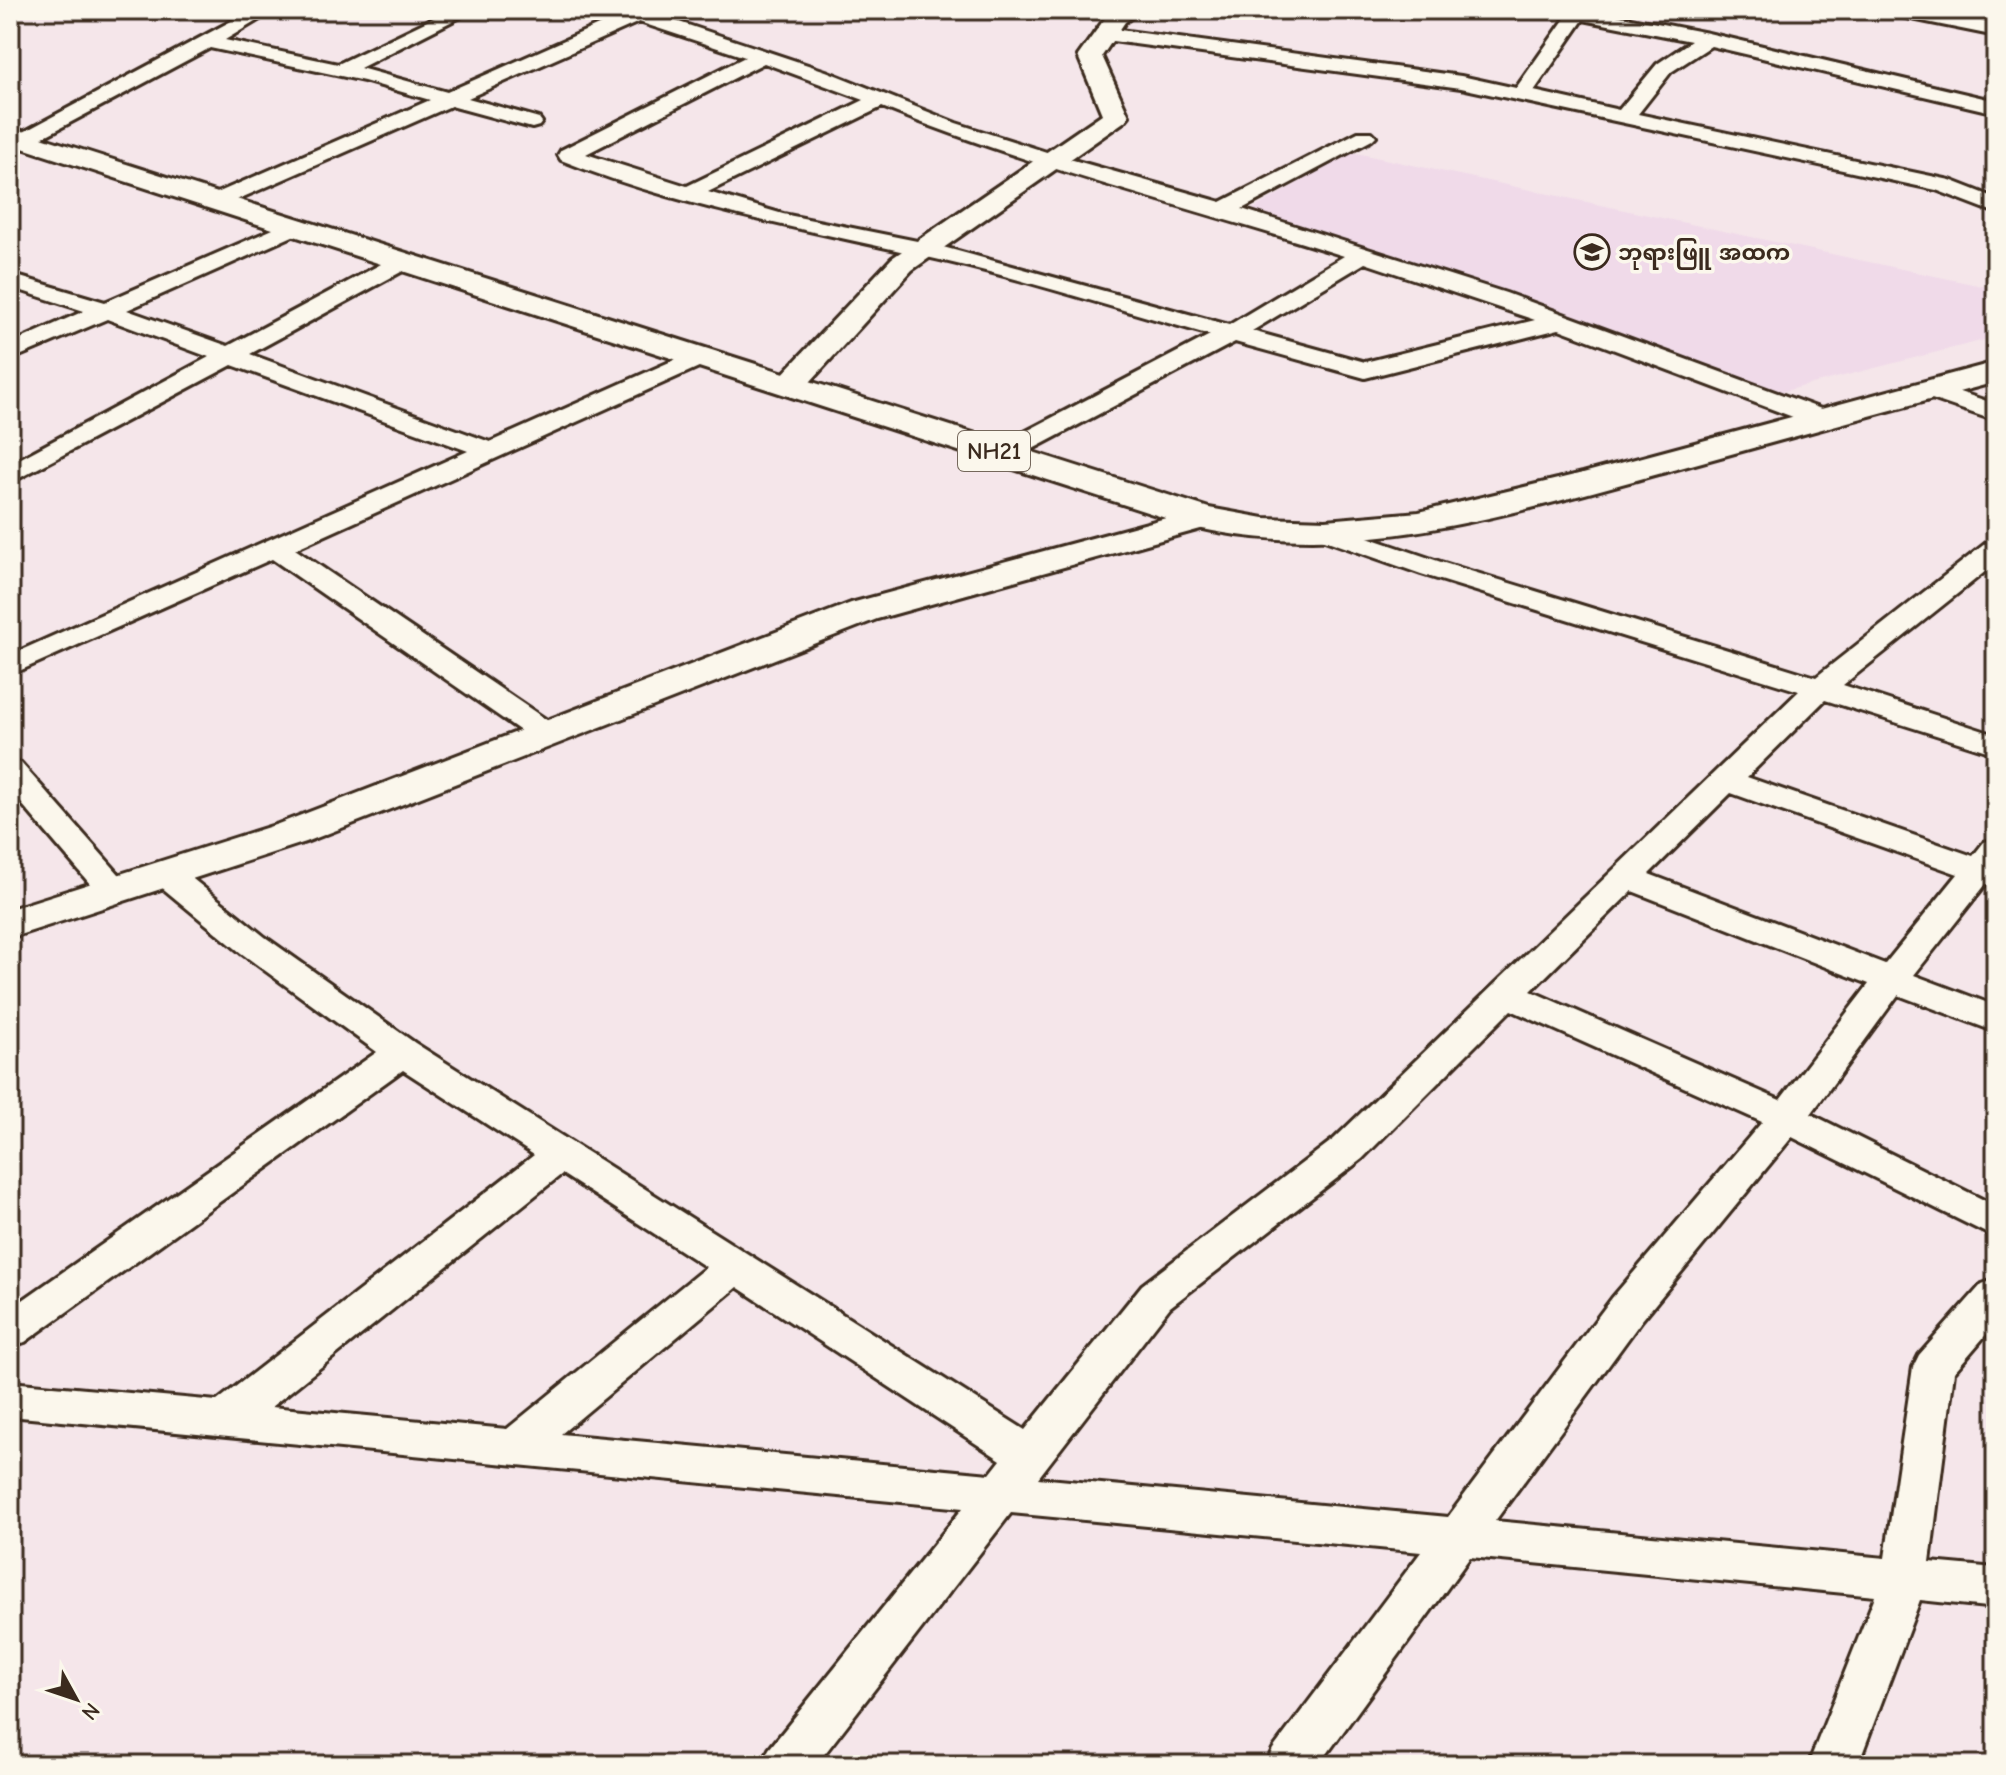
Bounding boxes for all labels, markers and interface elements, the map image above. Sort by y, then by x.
school or university icon: ဘုရားဖြူ အထက [1573,233,1611,271]
place label: ဘုရားဖြူ အထက [1618,238,1790,270]
road number: NH21 [958,431,1030,471]
north arrow [36,1659,116,1739]
text: N [76,1697,105,1725]

